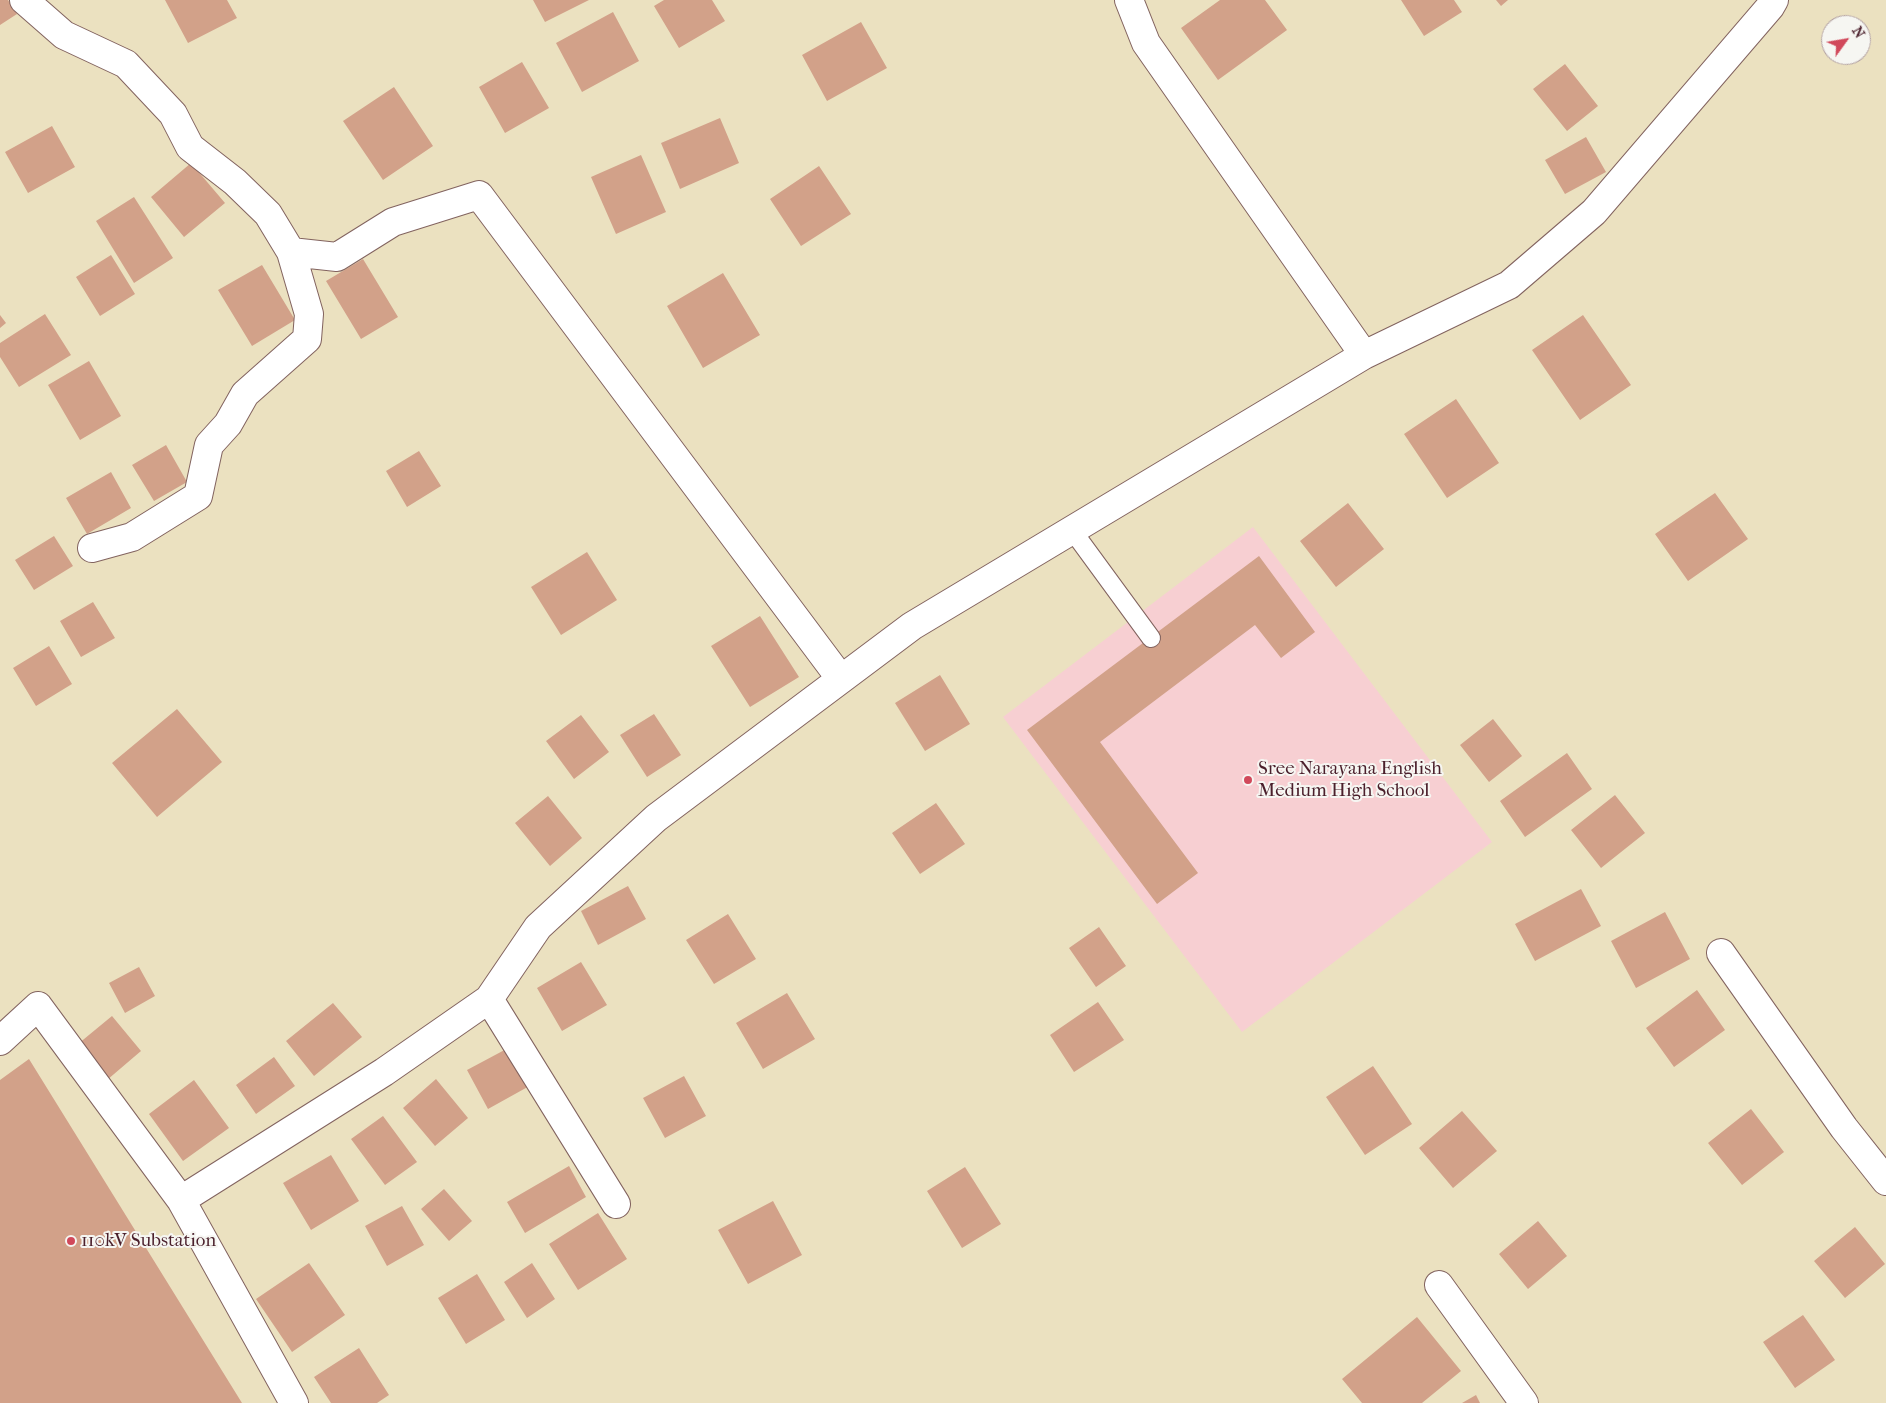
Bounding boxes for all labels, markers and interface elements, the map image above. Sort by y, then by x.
north arrow [1821,15,1871,65]
text: N [1848,23,1868,41]
place label: Sree Narayana English Medium High School [1258,758,1442,802]
marker: Sree Narayana English Medium High School [1242,774,1254,786]
place label: 110kV Substation [81,1230,216,1252]
marker: 110kV Substation [65,1235,77,1247]

